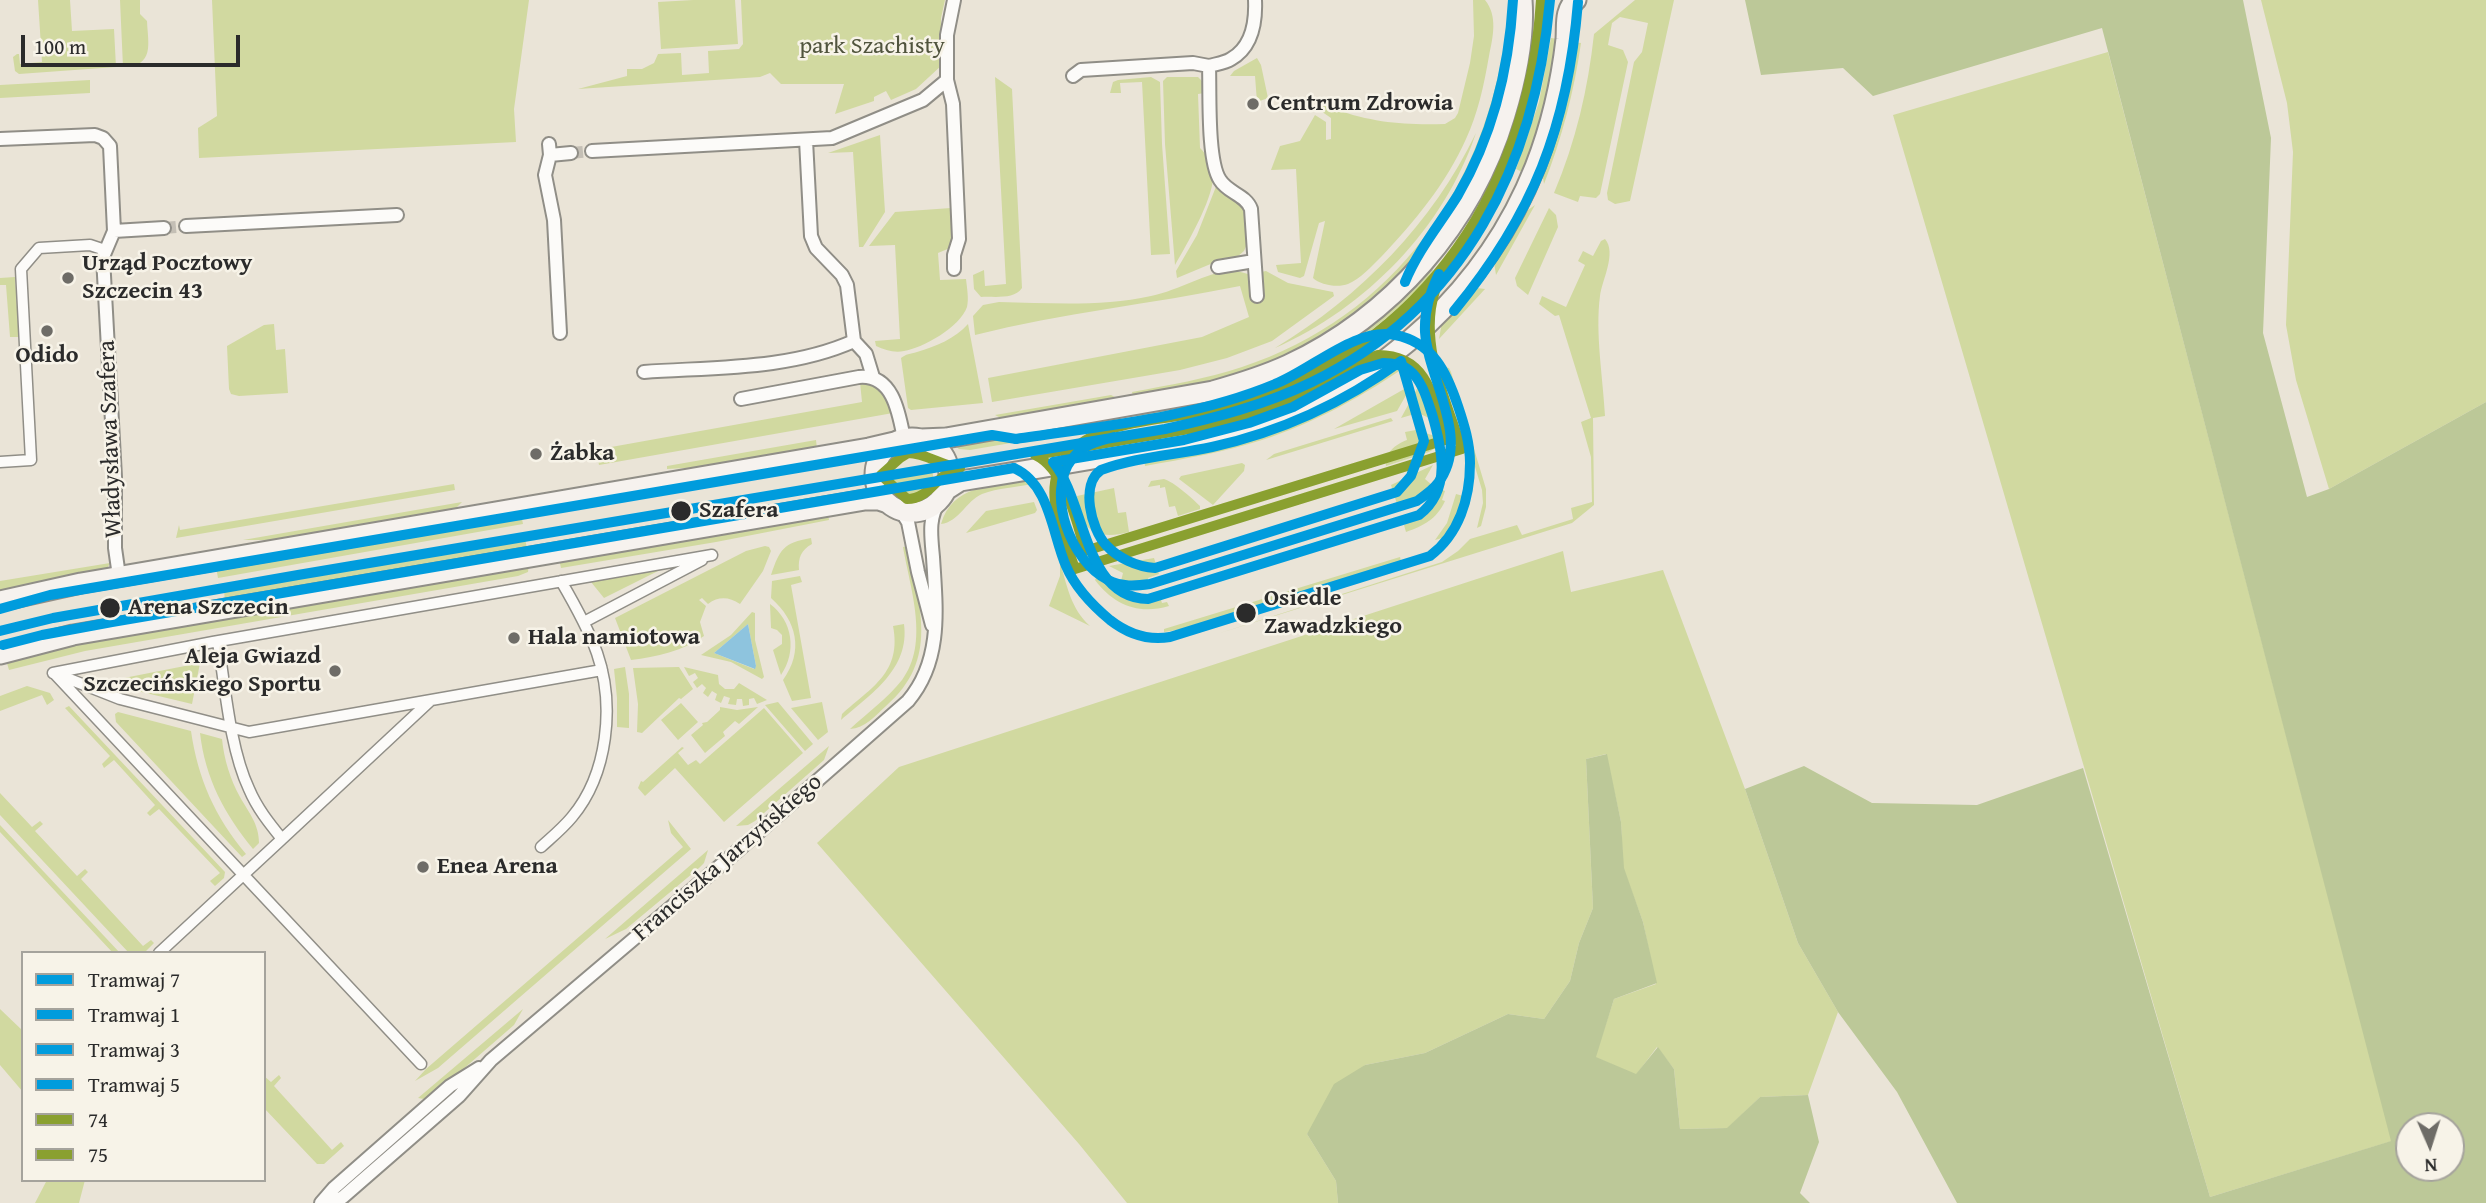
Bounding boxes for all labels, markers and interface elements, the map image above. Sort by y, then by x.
scale bar [24,21,243,65]
text: 100 m [34,31,86,62]
park label: park Szachisty [799,33,945,61]
place label: Centrum Zdrowia [1267,90,1453,118]
marker: Centrum Zdrowia [1245,96,1261,112]
place label: Urząd Pocztowy Szczecin 43 [82,250,252,306]
marker: Urząd Pocztowy Szczecin 43 [60,270,76,286]
marker: Odido [39,323,55,339]
street label: Władysława Szafera [93,340,129,538]
place label: Odido [16,342,78,370]
place label: Żabka [550,440,615,468]
marker: Żabka [528,446,544,462]
place label: Szafera [699,497,779,525]
marker: Szafera [669,499,693,523]
place label: Osiedle Zawadzkiego [1264,585,1402,641]
place label: Arena Szczecin [128,594,289,622]
marker: Arena Szczecin [98,596,122,620]
marker: Osiedle Zawadzkiego [1234,601,1258,625]
place label: Hala namiotowa [528,624,700,652]
marker: Hala namiotowa [506,630,522,646]
place label: Aleja Gwiazd Szczecińskiego Sportu [83,643,321,699]
marker: Aleja Gwiazd Szczecińskiego Sportu [327,663,343,679]
street label: Franciszka Jarzyńskiego [628,768,828,948]
place label: Enea Arena [437,853,558,881]
marker: Enea Arena [415,859,431,875]
legend [21,951,266,1182]
text: Tramwaj 7 [88,964,180,995]
text: Tramwaj 1 [88,999,180,1030]
text: Tramwaj 3 [88,1034,180,1065]
text: Tramwaj 5 [88,1069,180,1100]
text: 74 [88,1104,108,1135]
north arrow [2395,1112,2465,1182]
text: 75 [88,1139,108,1170]
text: N [2424,1152,2438,1180]

